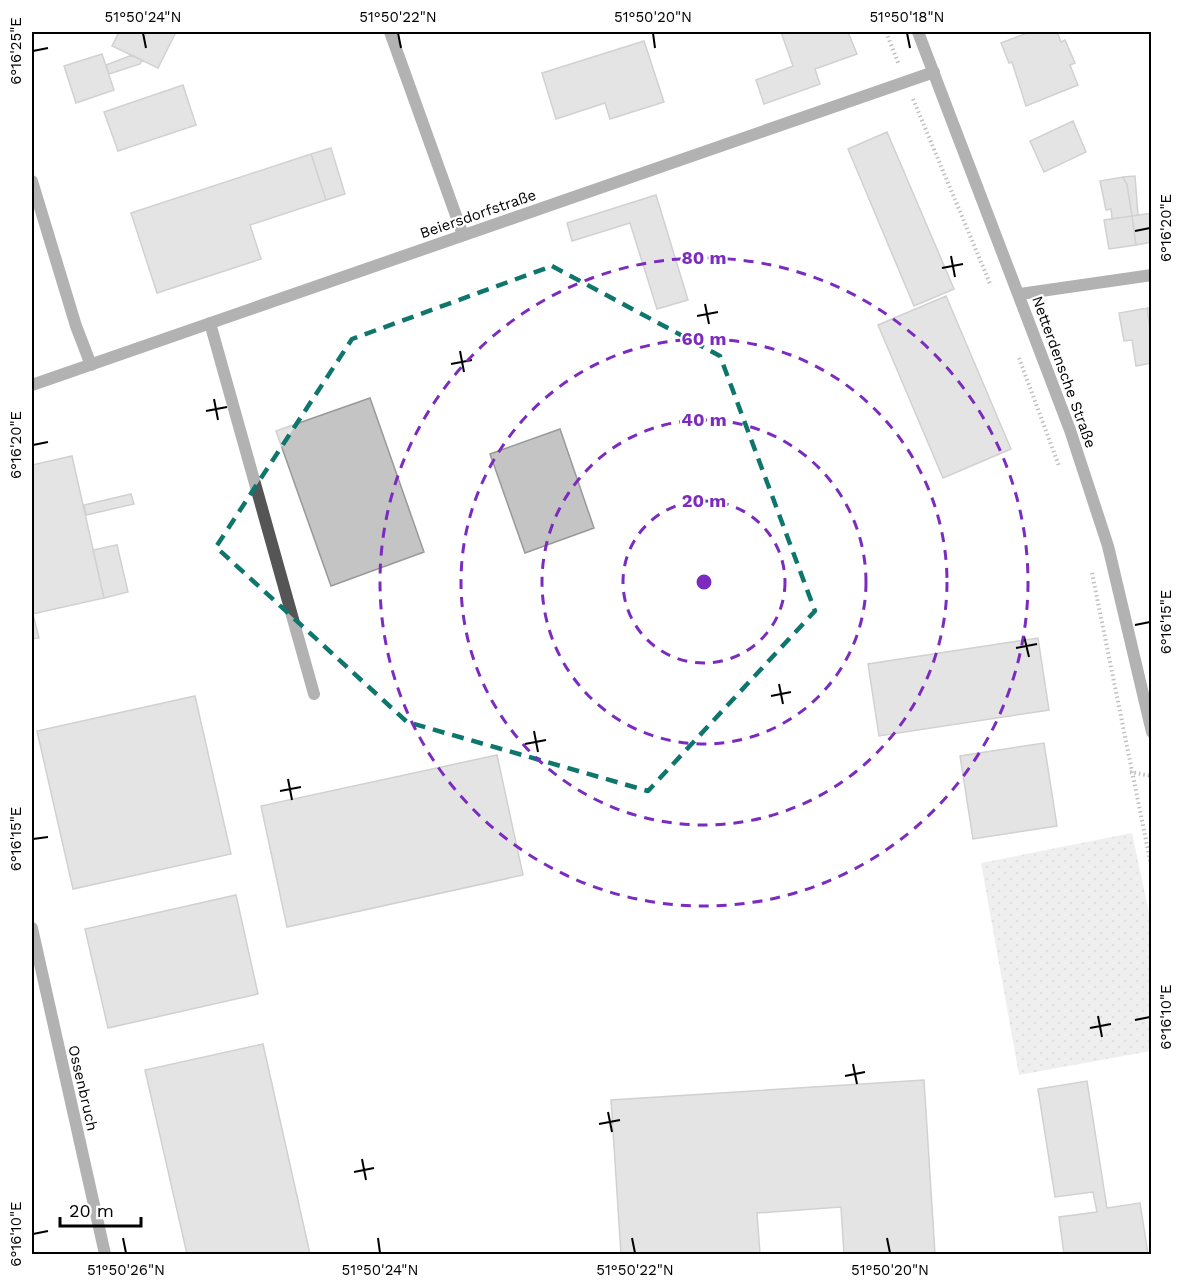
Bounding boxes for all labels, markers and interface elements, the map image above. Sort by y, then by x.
text: 51°50'24"N [105,8,181,26]
text: 51°50'22"N [359,8,437,26]
text: 51°50'20"N [614,8,692,26]
text: 51°50'18"N [869,8,945,26]
text: 6°16'25"E [7,17,25,85]
street label: Beiersdorfstraße [418,186,538,242]
text: 6°16'20"E [1157,194,1175,262]
text: 80 m [682,247,726,268]
street label: Netterdensche Straße [1028,294,1100,450]
text: 60 m [682,328,726,349]
text: 40 m [681,409,727,430]
text: 6°16'20"E [7,411,25,479]
text: 20 m [682,490,726,511]
centre of rings [694,572,714,592]
text: 6°16'15"E [1157,590,1175,654]
text: 6°16'15"E [7,807,25,871]
text: 6°16'10"E [1157,984,1175,1050]
street label: Ossenbruch [64,1043,102,1133]
scale bar [60,1190,141,1228]
text: 20 m [69,1200,114,1221]
text: 6°16'10"E [7,1201,25,1267]
text: 51°50'26"N [87,1261,165,1279]
text: 51°50'24"N [342,1261,418,1279]
text: 51°50'22"N [596,1261,674,1279]
text: 51°50'20"N [851,1261,929,1279]

